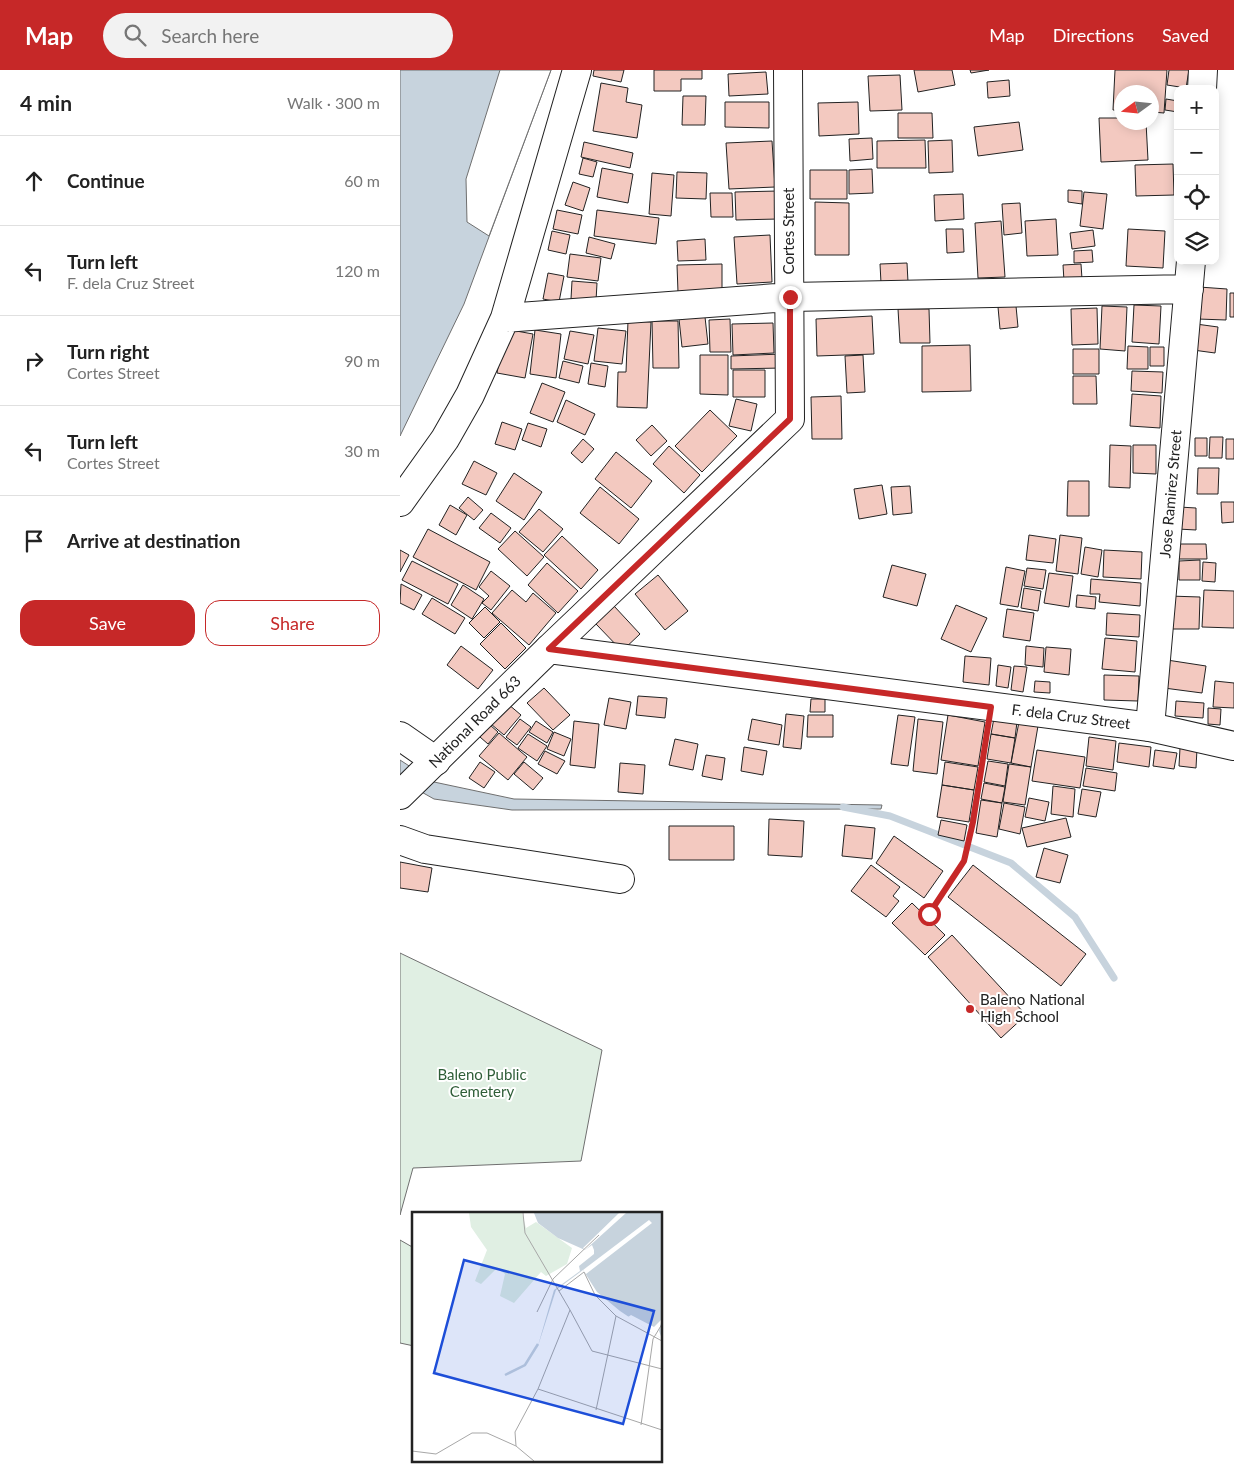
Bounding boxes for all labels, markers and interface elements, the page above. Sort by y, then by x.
search box [103,13,453,58]
text: Map [25,21,73,50]
icon: search [121,21,149,49]
text: Search here [161,24,259,47]
text: Map [989,24,1025,46]
text: Directions [1053,24,1134,46]
text: Saved [1162,24,1209,46]
north arrow [1114,85,1159,130]
map controls [1174,85,1219,265]
button: + [1174,85,1219,130]
text: 4 min [20,90,72,115]
text: Walk · 300 m [287,93,380,112]
button: − [1174,130,1219,175]
icon: ahead [20,167,48,195]
text: Continue [67,169,145,192]
text: 60 m [344,171,380,190]
button: locate [1174,175,1219,220]
street label: Cortes Street [779,187,797,274]
button: layers [1174,220,1219,265]
text: Turn left [67,250,138,273]
icon: left [20,257,48,285]
text: 120 m [335,261,380,280]
text: F. dela Cruz Street [67,273,194,292]
route end [779,286,802,309]
text: Turn right [67,340,149,363]
icon: right [20,347,48,375]
text: 90 m [344,351,380,370]
text: Cortes Street [67,363,160,382]
street label: Jose Ramirez Street [1155,428,1185,559]
text: Turn left [67,430,138,453]
icon: left [20,437,48,465]
text: 30 m [344,441,380,460]
text: Cortes Street [67,453,160,472]
icon: arrive [20,527,48,555]
text: Arrive at destination [67,529,240,552]
button: Save [20,600,195,646]
button: Share [205,600,380,646]
street label: National Road 663 [425,672,524,771]
street label: F. dela Cruz Street [1011,700,1132,732]
route start [918,903,941,926]
place label: Baleno National High School [980,990,1085,1025]
marker: Baleno National High School [964,1003,976,1015]
park label: Baleno Public Cemetery [437,1065,527,1100]
inset map [412,1212,662,1462]

